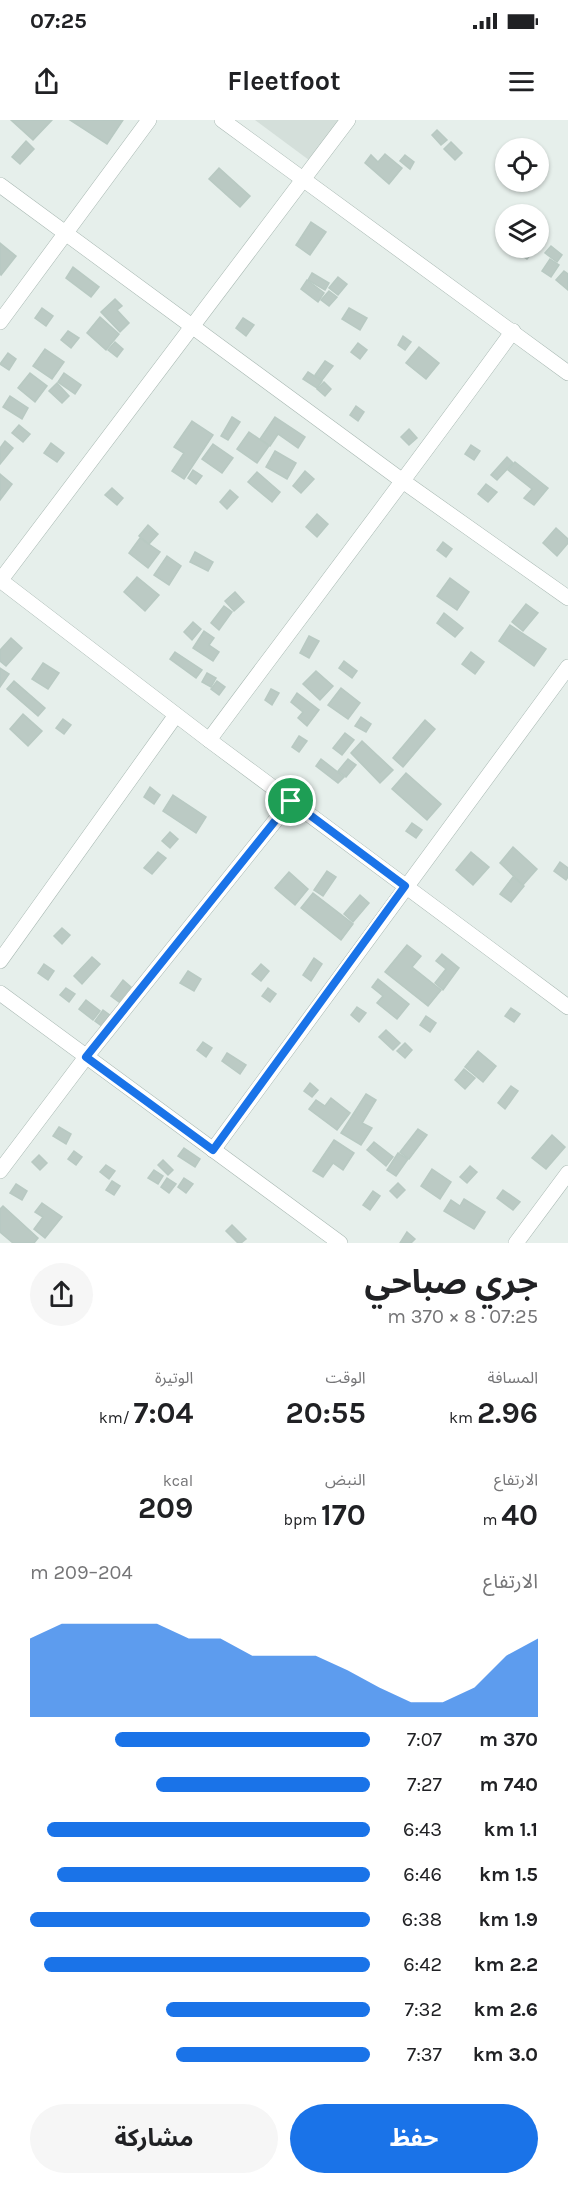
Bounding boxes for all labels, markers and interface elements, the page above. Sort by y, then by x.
text: 07:25 [30,8,87,34]
icon: share [30,65,63,98]
text: Fleetfoot [227,65,341,97]
icon: menu [505,65,538,98]
map controls [495,138,549,258]
button: locate [495,138,549,192]
button: layers [495,204,549,258]
pin [265,775,316,826]
icon: arrive [274,784,307,817]
button: share [30,1263,93,1326]
text: جري صباحي [364,1263,538,1301]
text: 07:25 · 8 × 370 m [387,1305,538,1328]
text: الوتيرة [155,1368,193,1387]
text: الوقت [326,1368,366,1387]
text: المسافة [488,1368,538,1387]
text: 7:04 [134,1395,193,1431]
text: 20:55 [286,1395,366,1431]
text: 2.96 [477,1395,538,1431]
text: /km [99,1408,134,1427]
text: km [449,1408,477,1427]
text: النبض [325,1470,366,1489]
text: الارتفاع [494,1470,538,1489]
text: kcal [163,1471,193,1490]
text: 209 [138,1490,193,1526]
text: 170 [321,1497,366,1533]
text: 40 [501,1497,538,1533]
text: bpm [283,1510,321,1529]
text: m [482,1510,501,1529]
text: 204–209 m [30,1561,133,1584]
text: الارتفاع [483,1570,538,1593]
text: 7:07 [407,1728,442,1751]
text: 370 m [479,1728,538,1751]
text: 7:27 [407,1773,442,1796]
text: 740 m [479,1773,538,1796]
text: 6:43 [403,1818,442,1841]
text: 1.1 km [484,1818,538,1841]
text: 6:46 [403,1863,442,1886]
text: 1.5 km [479,1863,538,1886]
text: 6:38 [402,1908,442,1931]
text: 1.9 km [478,1908,538,1931]
text: 6:42 [403,1953,442,1976]
text: 2.2 km [474,1953,538,1976]
text: 7:32 [405,1998,442,2021]
text: 2.6 km [474,1998,538,2021]
text: 7:37 [407,2043,442,2066]
text: 3.0 km [473,2043,538,2066]
button: مشاركة [30,2104,278,2173]
button: حفظ [290,2104,538,2173]

